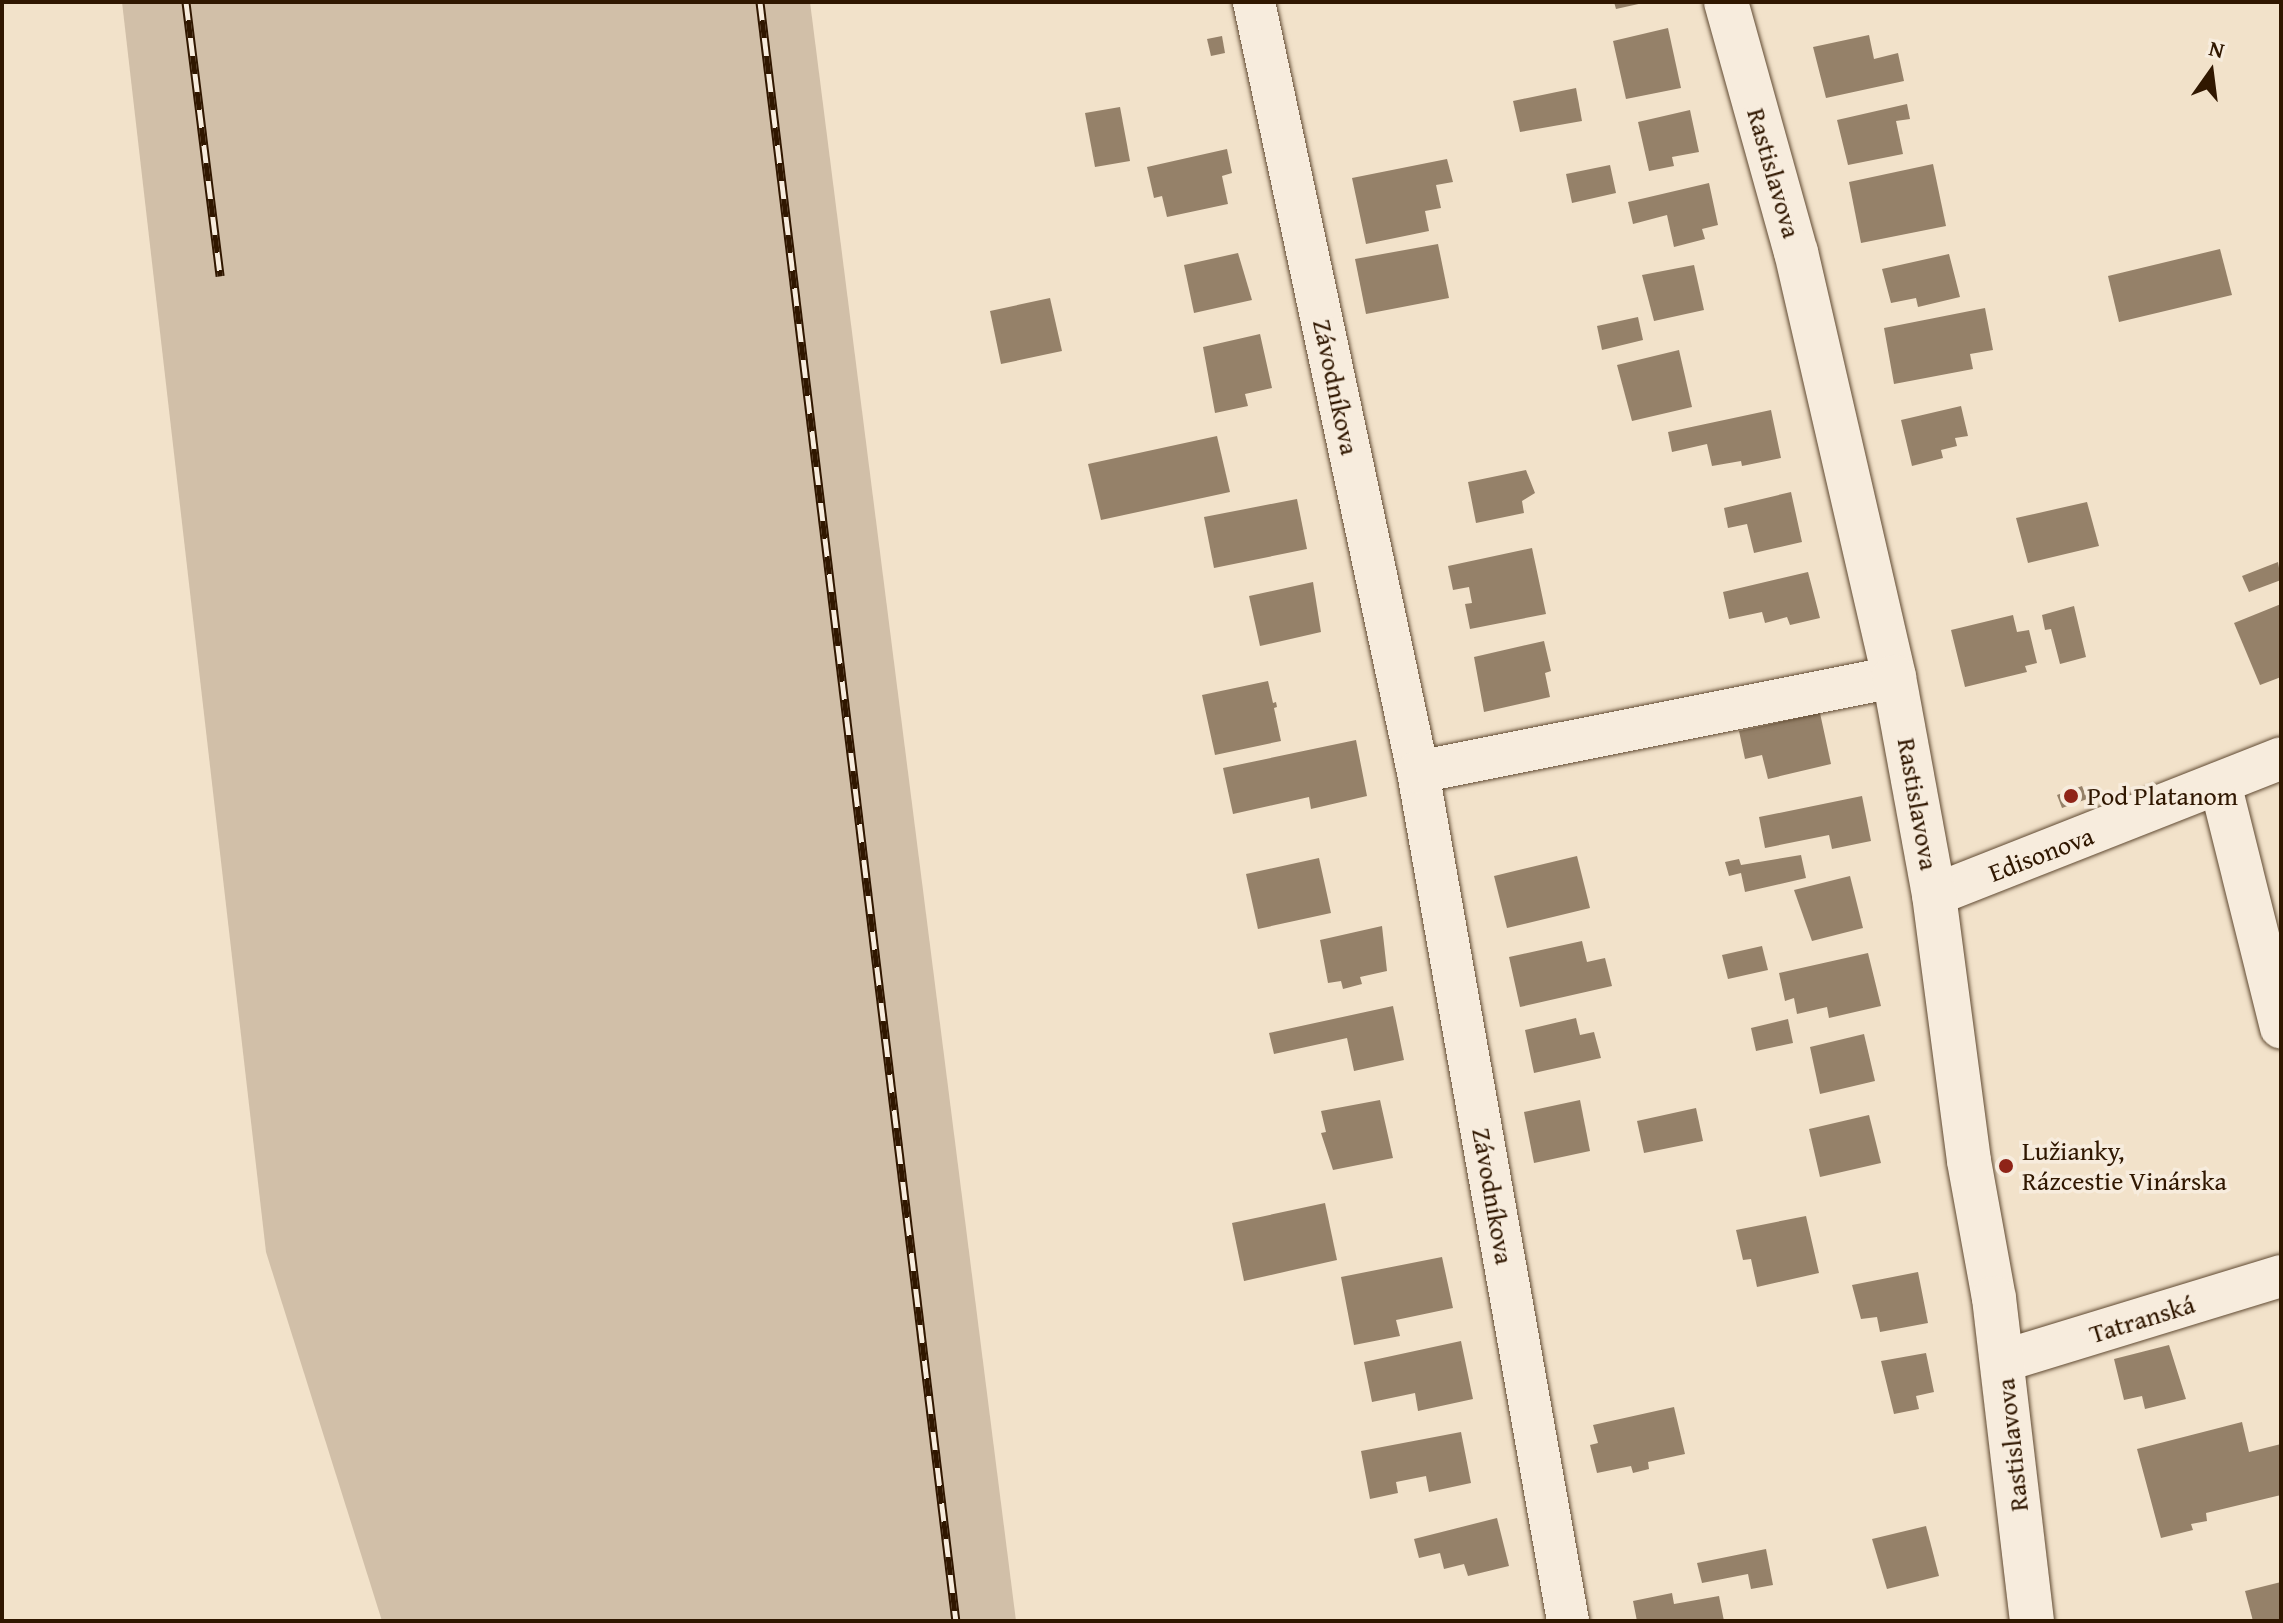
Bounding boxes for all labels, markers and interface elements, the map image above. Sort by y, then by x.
text: N [2206,31,2228,66]
north arrow [2171,32,2251,112]
street label: Rastislavova [1741,105,1807,241]
street label: Závodníkova [1306,316,1366,458]
street label: Rastislavova [1891,736,1945,872]
place label: Pod Platanom [2087,780,2238,812]
marker: Pod Platanom [2062,787,2080,805]
street label: Edisonova [1984,820,2098,888]
street label: Závodníkova [1466,1125,1520,1267]
place label: Lužianky, Rázcestie Vinárska [2022,1135,2227,1196]
marker: Lužianky, Rázcestie Vinárska [1997,1157,2015,1175]
street label: Tatranská [2086,1288,2198,1350]
street label: Rastislavova [1990,1377,2034,1513]

